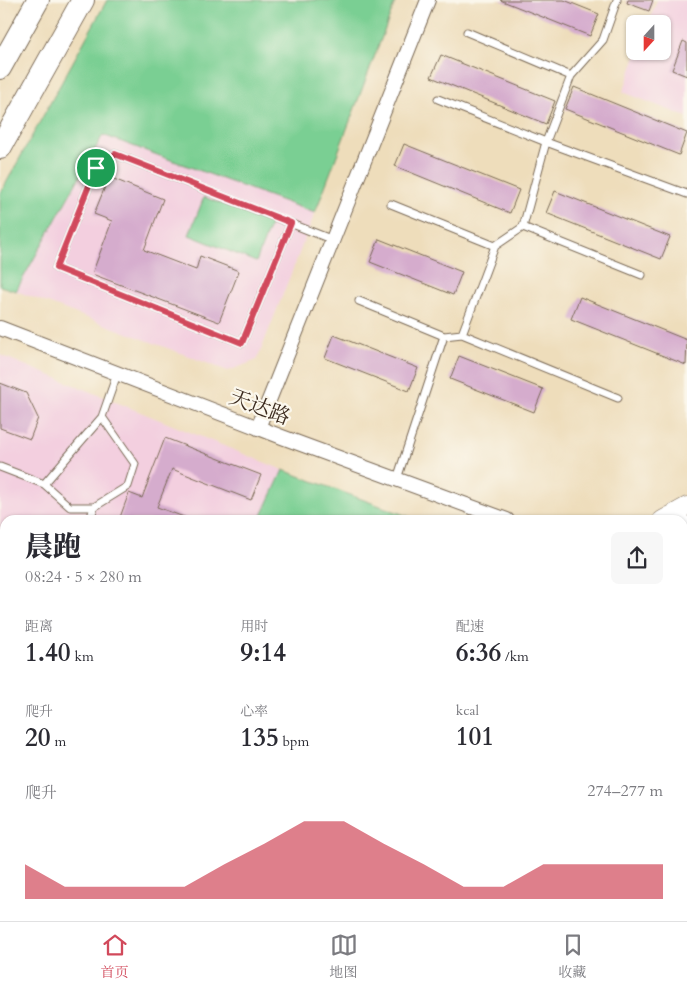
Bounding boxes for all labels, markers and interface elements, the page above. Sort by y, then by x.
north arrow [626,15,671,60]
map controls [626,15,671,60]
pin [75,147,117,189]
icon: arrive [82,154,110,182]
street label: 天达路 [225,383,294,432]
text: 晨跑 [25,528,81,566]
button: share [611,532,663,584]
text: 08:24 · 5 × 280 m [25,566,142,588]
text: 距离 [25,617,53,636]
text: 用时 [240,617,268,636]
text: 配速 [456,617,484,636]
text: 1.40 [25,636,71,670]
text: 9:14 [240,636,286,670]
text: 6:36 [456,636,501,670]
text: km [71,647,94,666]
text: /km [501,647,529,666]
text: kcal [456,701,479,720]
text: 爬升 [25,702,53,721]
text: 心率 [240,702,268,721]
text: 101 [456,720,494,754]
text: 20 [25,721,51,755]
text: 135 [240,721,279,755]
text: m [51,732,66,751]
text: bpm [279,732,309,751]
text: 274–277 m [587,780,663,802]
text: 爬升 [25,782,57,804]
tab: 首页 [101,931,129,982]
tab: 地图 [330,931,358,982]
tab: 收藏 [559,931,587,982]

